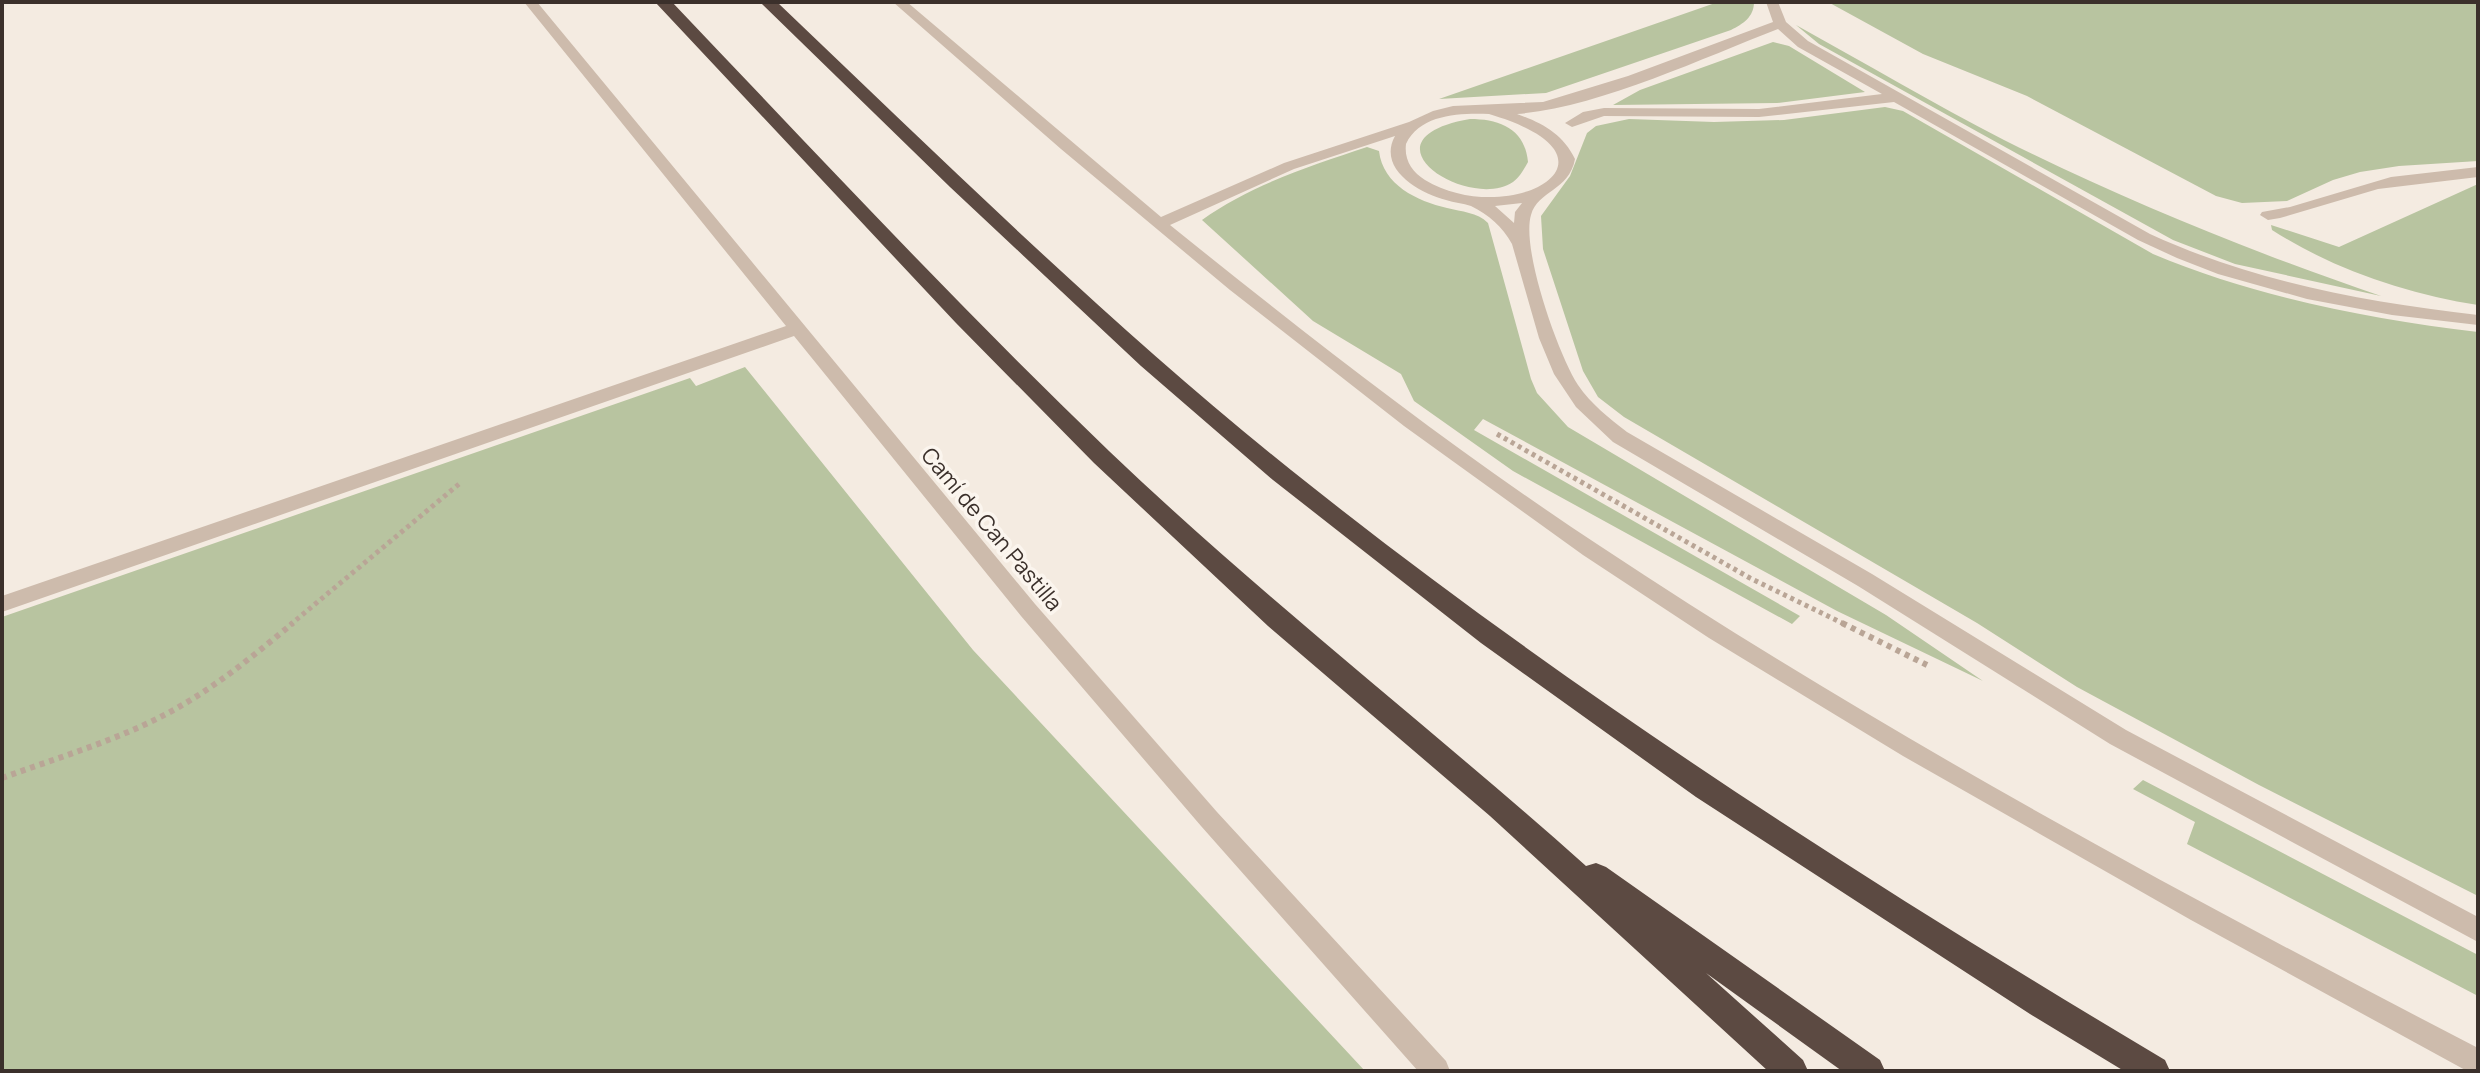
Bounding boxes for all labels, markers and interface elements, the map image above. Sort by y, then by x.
street label: Camí de Can Pastilla [915,441,1069,617]

